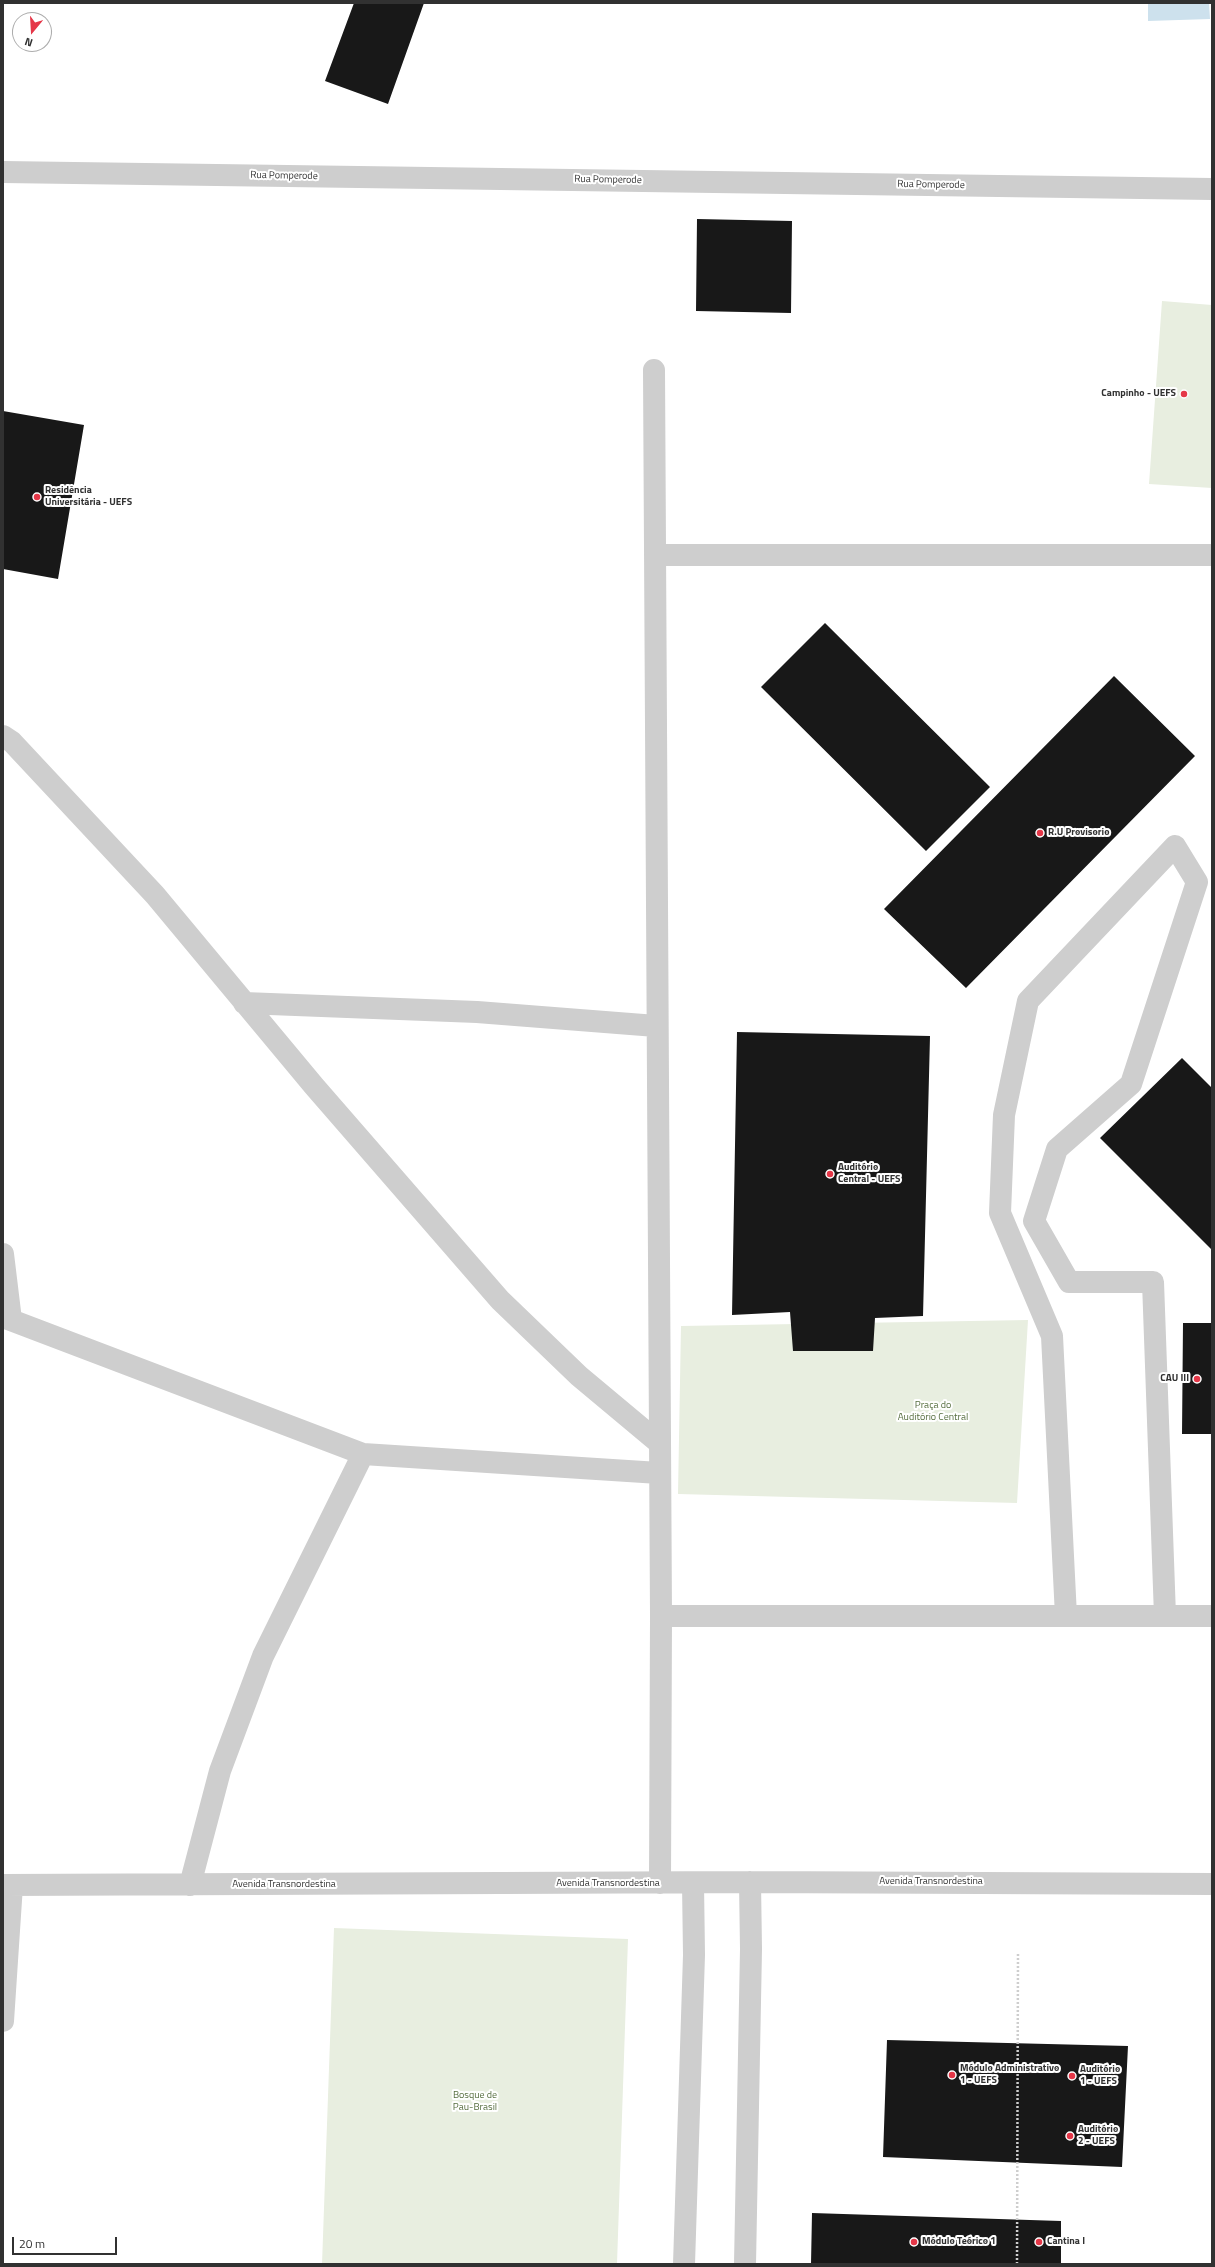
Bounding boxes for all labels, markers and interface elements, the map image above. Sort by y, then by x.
north arrow [12,12,52,52]
text: N [23,34,35,51]
street label: Rua Pomperode [250,169,318,183]
street label: Rua Pomperode [574,173,642,187]
street label: Rua Pomperode [897,178,965,192]
place label: Campinho - UEFS [1101,388,1176,400]
marker: Campinho - UEFS [1179,389,1189,399]
place label: Residência Universitária - UEFS [45,485,132,508]
marker: Residência Universitária - UEFS [32,492,42,502]
place label: R.U Provisorio [1048,827,1109,839]
marker: R.U Provisorio [1035,828,1045,838]
place label: Auditório Central - UEFS [838,1162,900,1186]
marker: Auditório Central - UEFS [825,1169,835,1179]
place label: CAU III [1160,1373,1189,1385]
marker: CAU III [1192,1374,1202,1384]
park label: Praça do Auditório Central [898,1400,968,1424]
street label: Avenida Transnordestina [879,1876,983,1888]
street label: Avenida Transnordestina [556,1878,660,1890]
street label: Avenida Transnordestina [232,1879,336,1891]
place label: Módulo Administrativo 1 - UEFS [960,2063,1059,2086]
place label: Auditório 1 - UEFS [1080,2064,1120,2088]
marker: Módulo Administrativo 1 - UEFS [947,2070,957,2080]
marker: Auditório 1 - UEFS [1067,2071,1077,2081]
park label: Bosque de Pau-Brasil [453,2090,497,2114]
place label: Auditório 2 - UEFS [1078,2124,1118,2148]
marker: Auditório 2 - UEFS [1065,2131,1075,2141]
scale bar [14,2229,119,2255]
text: 20 m [19,2234,45,2253]
place label: Módulo Teórico 1 [922,2236,996,2248]
place label: Cantina I [1047,2236,1085,2248]
marker: Módulo Teórico 1 [909,2237,919,2247]
marker: Cantina I [1034,2237,1044,2247]

